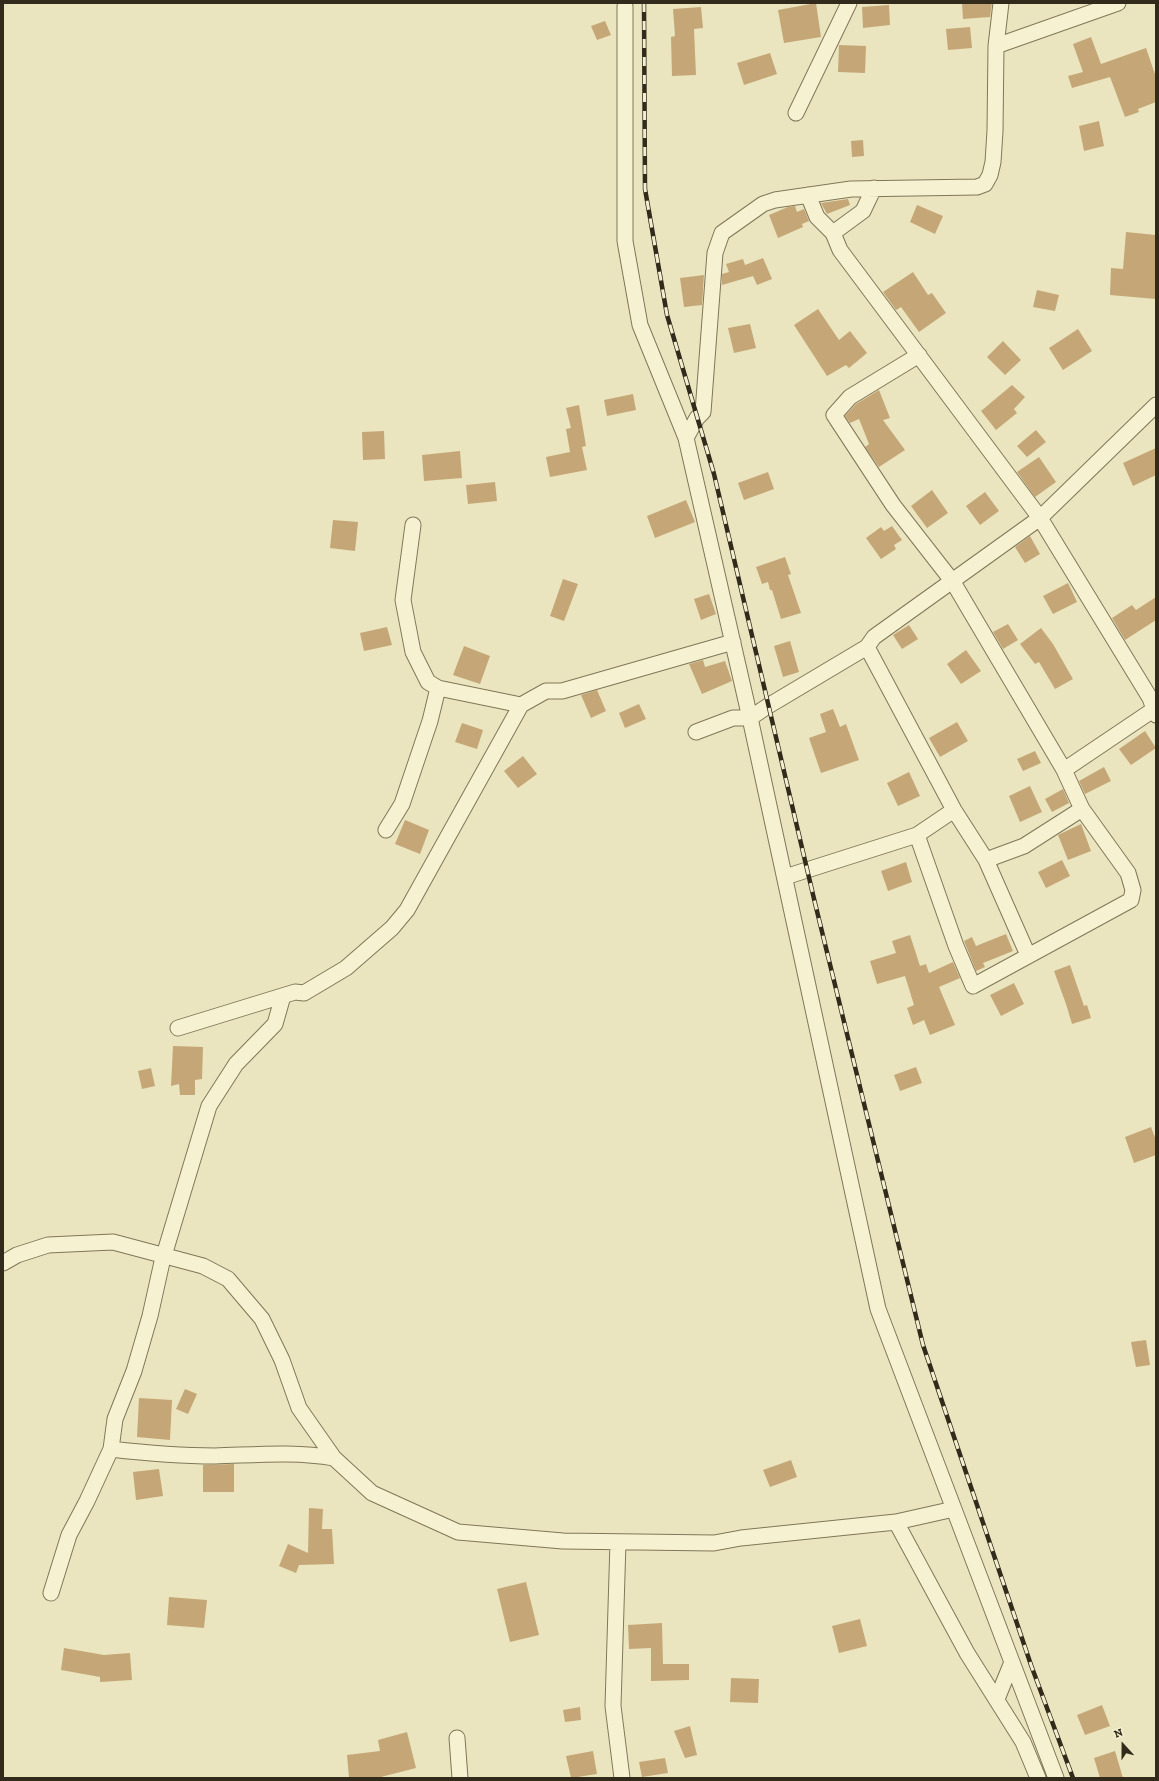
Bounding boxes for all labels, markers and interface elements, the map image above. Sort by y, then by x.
north arrow [1103,1725,1143,1765]
text: N [1112,1726,1125,1741]

